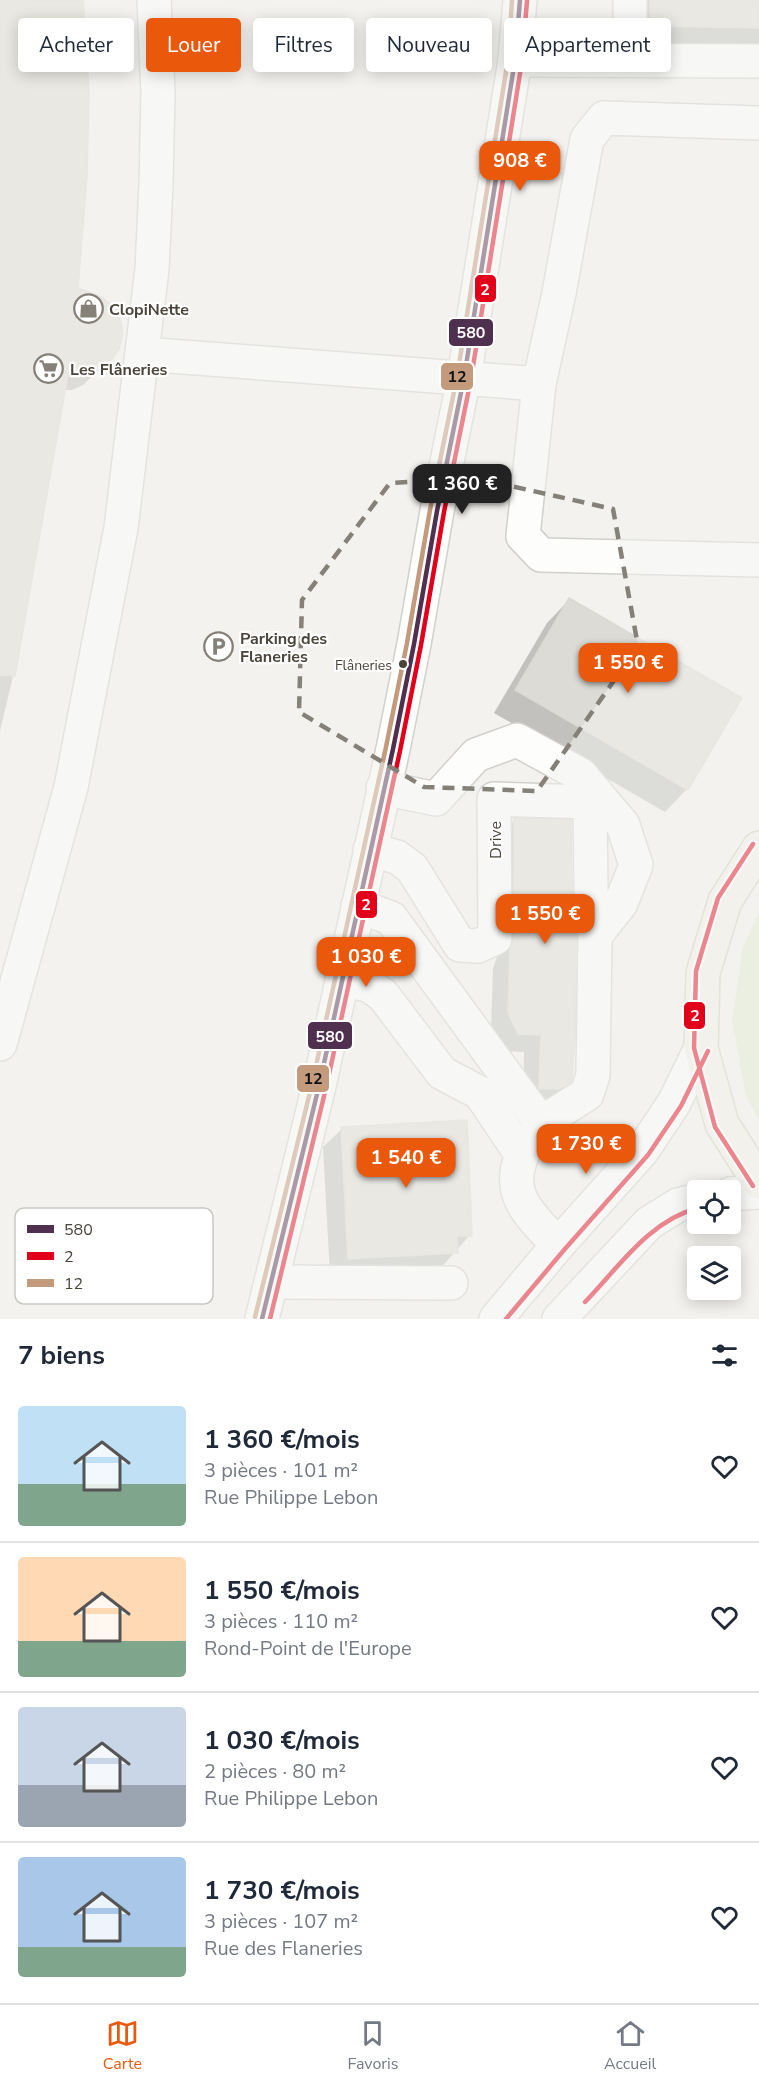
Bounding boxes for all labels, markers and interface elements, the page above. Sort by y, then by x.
chip: Acheter [18,18,134,72]
chip: Louer [146,18,241,72]
chip: Filtres [253,18,354,72]
chip: Nouveau [366,18,492,72]
chip: Appartement [504,18,671,72]
pin: 908 € [478,141,562,192]
text: 908 € [493,147,547,174]
line badge: 2 [474,274,497,303]
text: 2 [480,279,490,301]
shop icon: ClopiNette [72,293,104,325]
place label: ClopiNette [109,299,189,321]
line badge: 580 [448,318,494,347]
text: 580 [457,322,485,344]
supermarket icon: Les Flâneries [33,353,65,385]
place label: Les Flâneries [70,359,168,381]
line badge: 12 [440,362,474,391]
text: 12 [447,366,467,388]
pin: 1 360 € [407,464,517,515]
text: 1 360 € [427,470,497,497]
place label: Parking des Flaneries [240,628,327,668]
parking icon: Parking des Flaneries [203,631,235,663]
pin: 1 550 € [573,643,683,694]
text: 1 550 € [593,649,663,676]
place label: Flâneries [335,656,392,675]
marker: Flâneries [397,658,409,670]
street label: Drive [485,821,507,859]
line badge: 2 [355,890,378,919]
text: 2 [361,894,371,916]
pin: 1 550 € [490,894,600,945]
text: 1 550 € [510,900,580,927]
pin: 1 030 € [311,937,421,988]
text: 1 030 € [331,943,401,970]
line badge: 2 [683,1001,706,1030]
text: 2 [690,1005,700,1027]
line badge: 580 [307,1021,353,1050]
text: 580 [316,1026,344,1048]
line badge: 12 [296,1064,330,1093]
text: 12 [303,1068,323,1090]
pin: 1 730 € [531,1124,641,1175]
text: 1 730 € [551,1130,621,1157]
pin: 1 540 € [351,1138,461,1189]
text: 1 540 € [371,1144,441,1171]
map controls [687,1180,741,1300]
button: locate [687,1180,741,1234]
legend [15,1208,213,1304]
text: 580 [64,1219,93,1241]
text: 2 [64,1246,74,1268]
button: layers [687,1246,741,1300]
text: 12 [64,1273,83,1295]
text: 7 biens [18,1338,105,1373]
icon: filters [708,1339,741,1372]
text: 1 360 €/mois [204,1422,360,1457]
icon: home [66,1430,138,1502]
icon: heart [708,1450,741,1483]
text: 3 pièces · 101 m² [204,1457,358,1484]
text: Rue Philippe Lebon [204,1484,378,1511]
text: 1 550 €/mois [204,1573,360,1608]
icon: home [66,1581,138,1653]
icon: heart [708,1601,741,1634]
text: 3 pièces · 110 m² [204,1608,358,1635]
text: Rond-Point de l'Europe [204,1635,412,1662]
text: 1 030 €/mois [204,1723,360,1758]
icon: home [66,1731,138,1803]
icon: heart [708,1751,741,1784]
text: 2 pièces · 80 m² [204,1758,346,1785]
text: Rue Philippe Lebon [204,1785,378,1812]
text: 1 730 €/mois [204,1873,360,1908]
icon: home [66,1881,138,1953]
icon: heart [708,1901,741,1934]
text: 3 pièces · 107 m² [204,1908,358,1935]
text: Rue des Flaneries [204,1935,363,1962]
tab: Carte [103,2017,142,2075]
tab: Favoris [347,2017,398,2075]
tab: Accueil [604,2017,656,2075]

